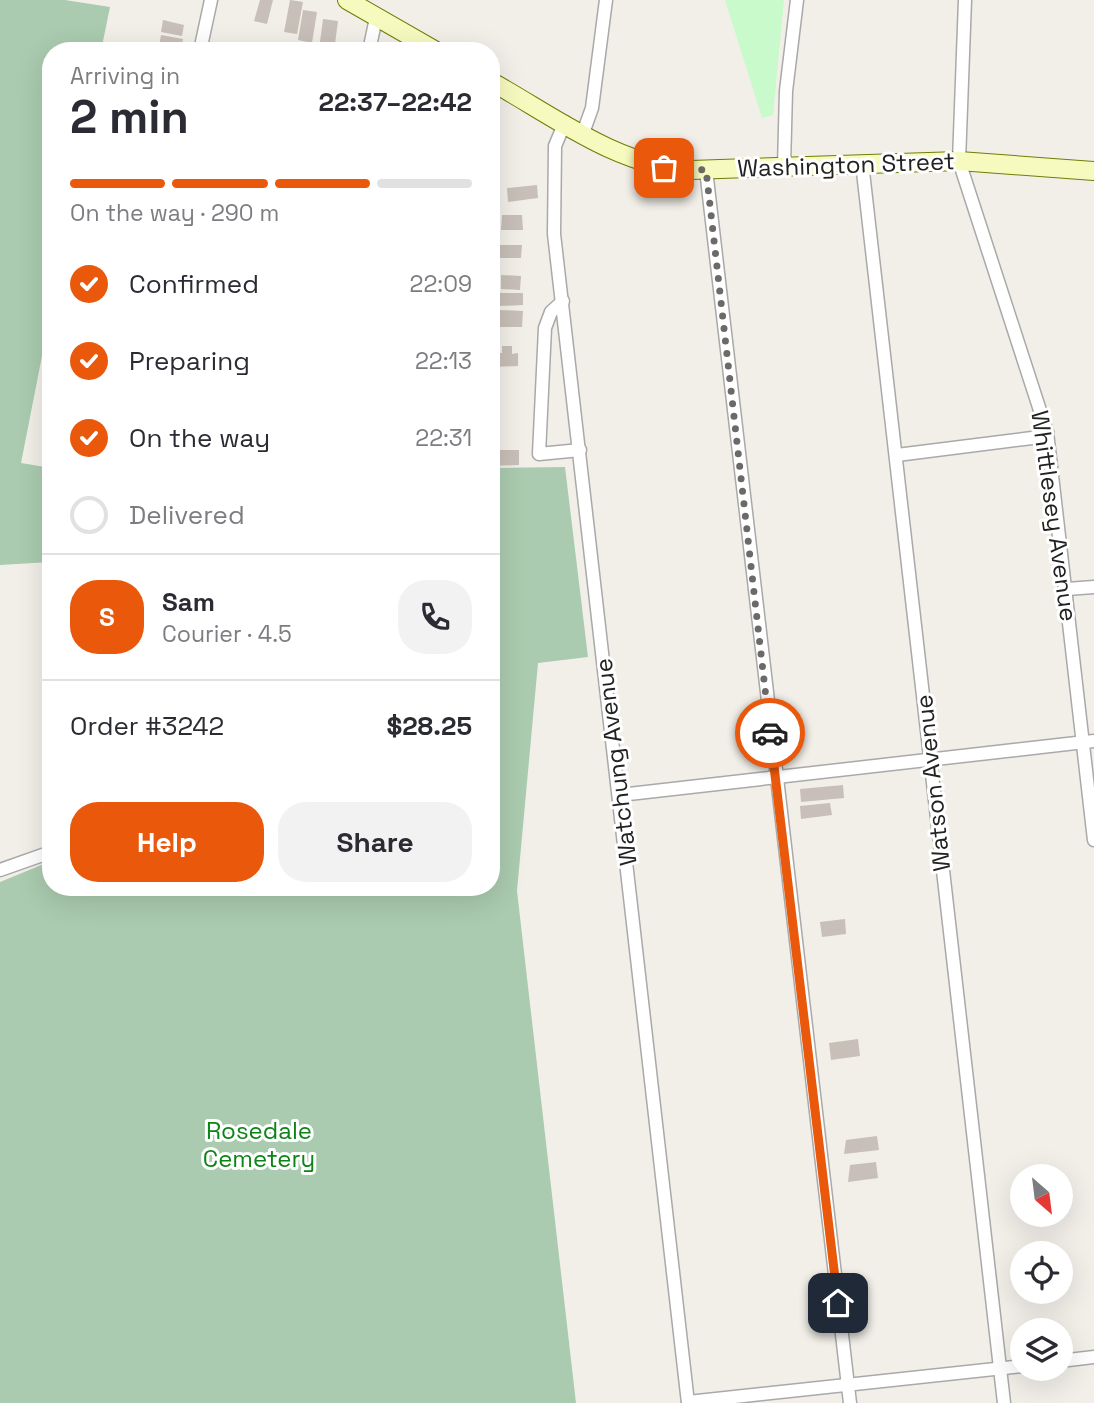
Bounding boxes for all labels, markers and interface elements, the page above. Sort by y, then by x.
text: Arriving in [70,61,180,91]
text: 22:37–22:42 [318,85,472,119]
text: 2 min [70,88,189,146]
pin [634,138,694,198]
street label: Washington Street [737,145,955,184]
icon: bag [645,149,683,187]
text: On the way · 290 m [70,198,279,228]
icon: check [70,265,108,303]
text: Confirmed [129,267,259,301]
text: 22:09 [410,269,472,299]
icon: check [70,342,108,380]
text: Preparing [129,344,250,378]
text: 22:13 [415,346,472,376]
street label: Whittlesey Avenue [1024,409,1085,623]
icon: check [70,419,108,457]
text: On the way [129,421,270,455]
text: 22:31 [415,423,472,453]
text: Delivered [129,498,245,532]
button: phone [398,580,472,654]
text: Sam [162,585,215,619]
text: S [99,600,115,634]
text: Courier · 4.5 [162,619,292,649]
street label: Watchung Avenue [587,657,644,868]
street label: Watson Avenue [908,693,957,873]
courier [735,698,805,768]
text: Order #3242 [70,709,224,743]
text: $28.25 [386,709,472,743]
icon: car [751,714,789,752]
button: Help [70,802,264,882]
button: Share [278,802,472,882]
park label: Rosedale Cemetery [203,1115,315,1174]
north arrow [1010,1164,1073,1227]
map controls [1010,1164,1073,1381]
button: locate [1010,1241,1073,1304]
pin [808,1273,868,1333]
icon: home [819,1284,857,1322]
button: layers [1010,1318,1073,1381]

